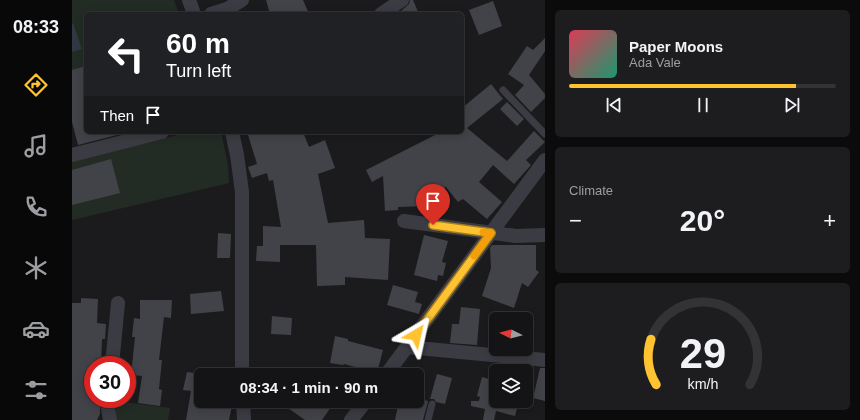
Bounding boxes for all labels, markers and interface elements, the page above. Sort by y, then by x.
text: 08:33 [13,17,59,37]
icon: left [100,28,152,80]
text: 60 m [166,28,230,59]
text: Paper Moons [629,38,723,55]
text: Ada Vale [629,55,681,70]
text: Turn left [166,61,231,81]
icon: directions [22,71,50,99]
icon: previous [603,94,625,116]
icon: pause [692,94,714,116]
icon: next [781,94,803,116]
icon: arrive [142,104,164,126]
text: Then [100,107,134,124]
icon: music [22,132,50,160]
text: Climate [569,183,613,198]
pin [416,184,450,225]
icon: arrive [422,190,444,212]
icon: phone [22,193,50,221]
text: 20° [680,204,725,237]
text: − [569,208,582,233]
text: + [823,208,836,233]
icon: climate [22,254,50,282]
north arrow [489,312,533,356]
map controls [489,312,533,408]
position arrow [395,314,437,356]
icon: car [22,315,50,343]
text: 29 [679,329,726,376]
speed limit sign: 30 [84,356,136,408]
button: layers [489,364,533,408]
text: km/h [687,375,718,391]
icon: filters [22,376,50,404]
text: 08:34 · 1 min · 90 m [240,379,378,396]

